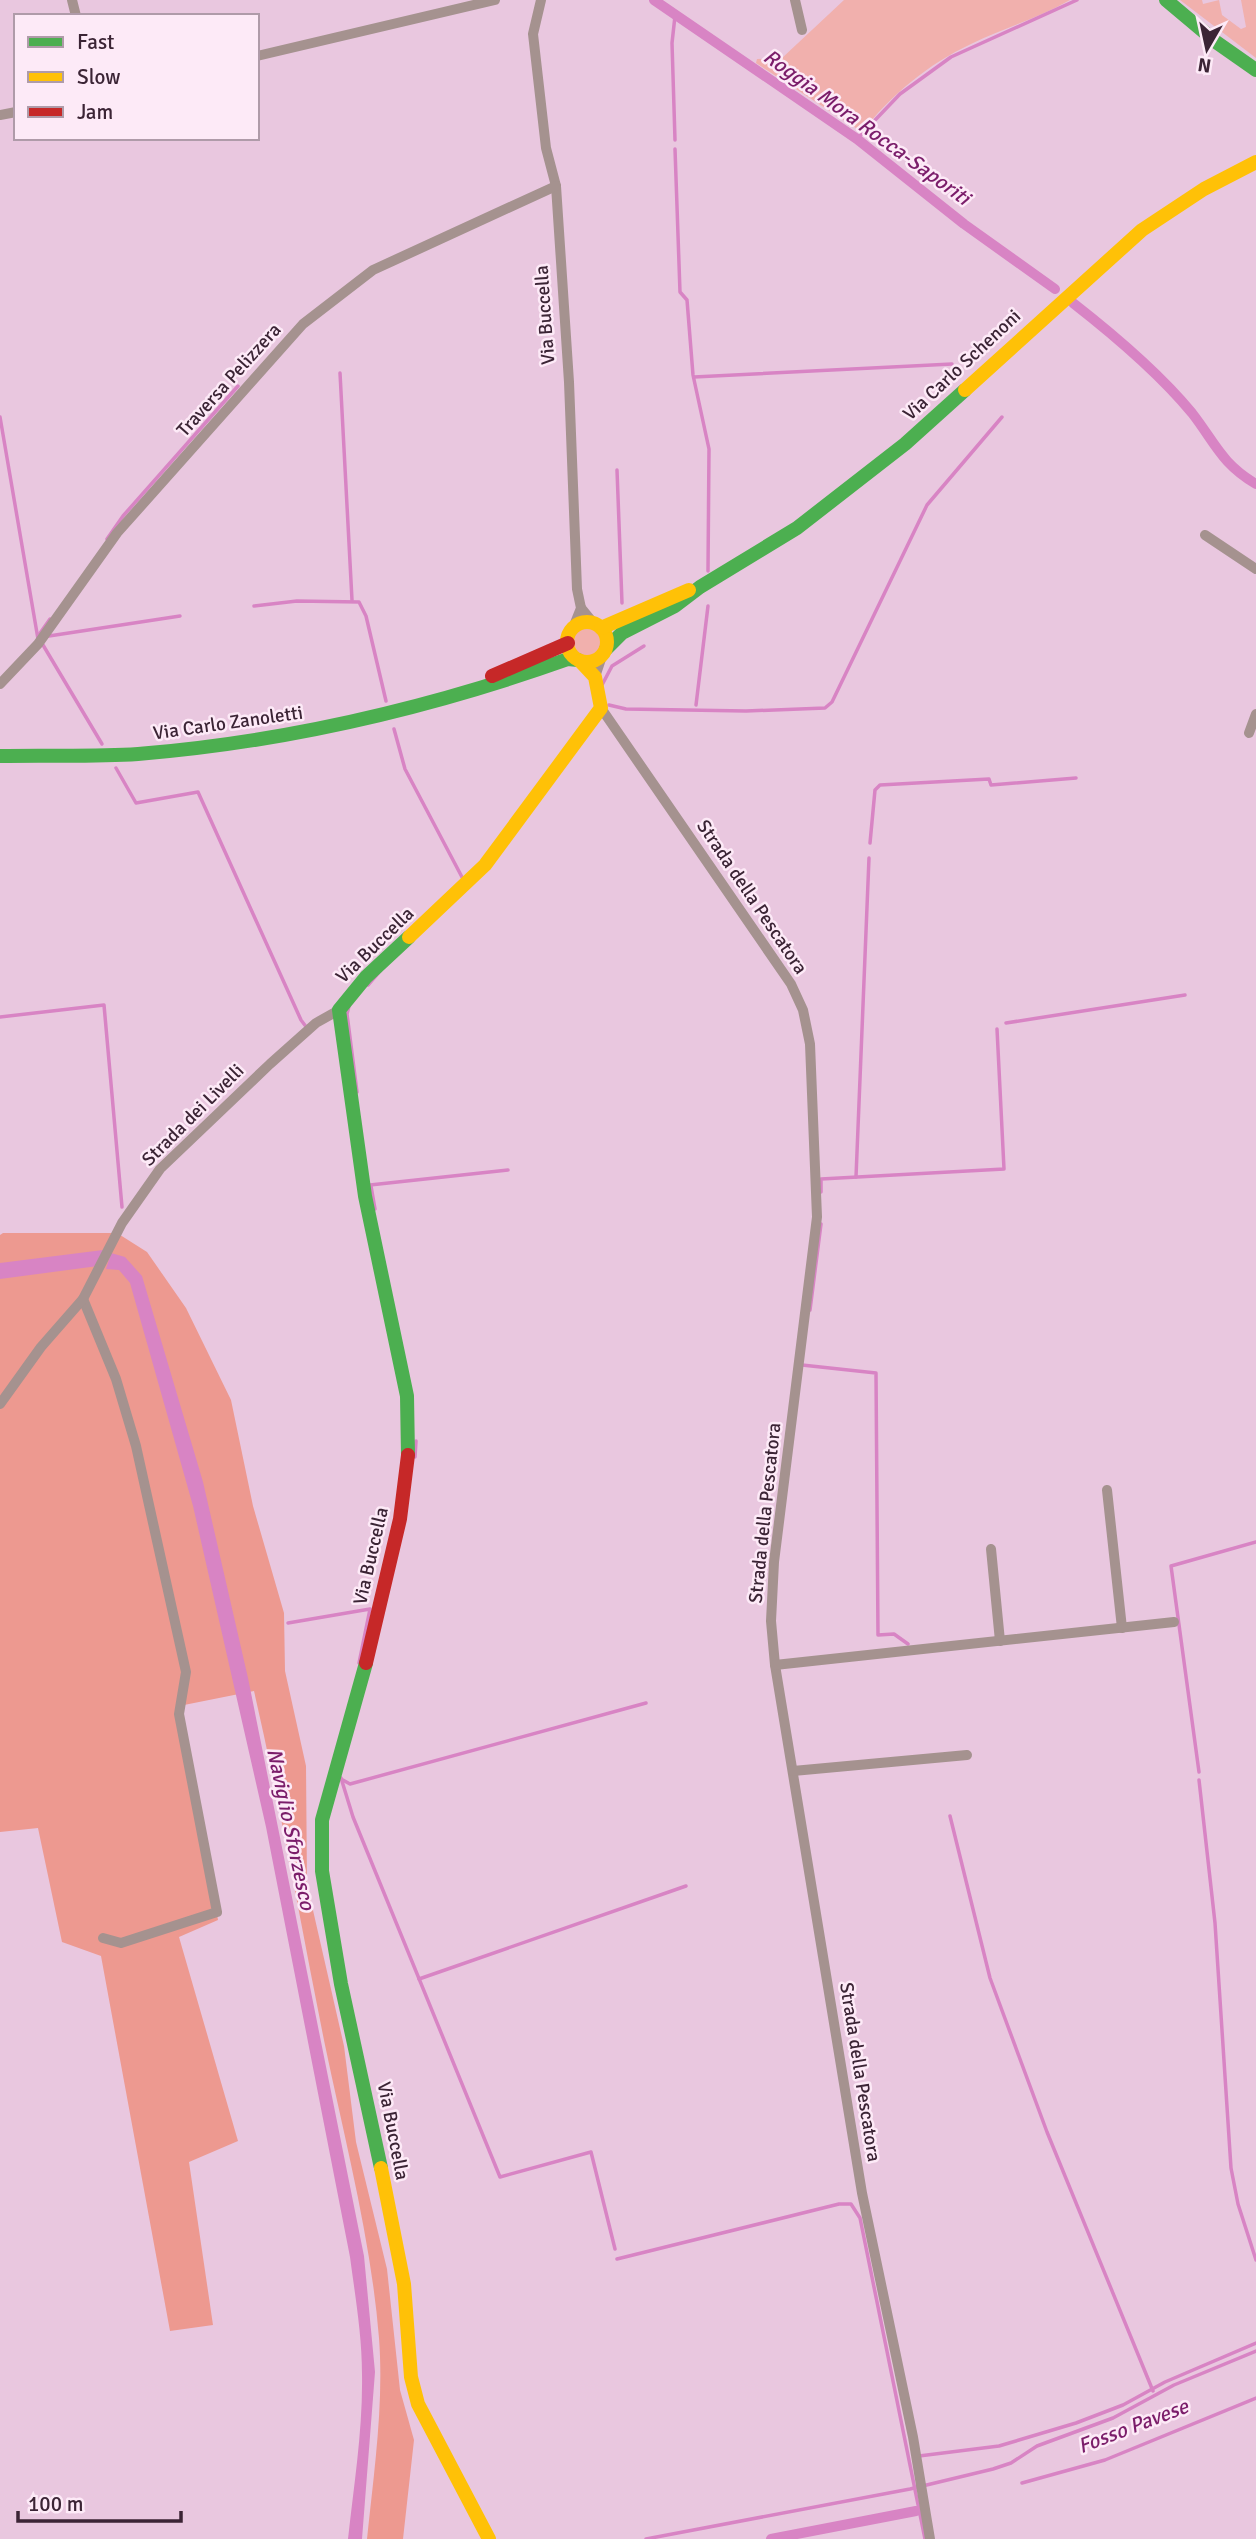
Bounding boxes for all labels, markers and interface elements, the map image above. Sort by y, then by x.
legend [14,14,259,140]
north arrow [1172,14,1242,84]
text: Fast [77,29,114,55]
water label: Roggia Mora Rocca-Saporiti [759,43,977,212]
text: N [1196,52,1213,78]
text: Slow [77,64,121,90]
text: Jam [77,99,113,125]
street label: Via Buccella [530,265,560,365]
street label: Via Carlo Schenoni [898,304,1026,426]
street label: Traversa Pelizzera [172,318,286,442]
street label: Via Carlo Zanoletti [152,701,304,745]
street label: Strada della Pescatora [691,815,813,979]
street label: Via Buccella [331,902,419,988]
street label: Strada dei Livelli [137,1059,249,1171]
street label: Strada della Pescatora [744,1422,786,1604]
street label: Via Buccella [348,1505,394,1607]
water label: Naviglio Sforzesco [261,1746,321,1913]
street label: Strada della Pescatora [834,1981,886,2163]
street label: Via Buccella [372,2080,414,2182]
water label: Fosso Pavese [1074,2392,1193,2459]
scale bar [18,2480,180,2524]
text: 100 m [28,2491,83,2517]

